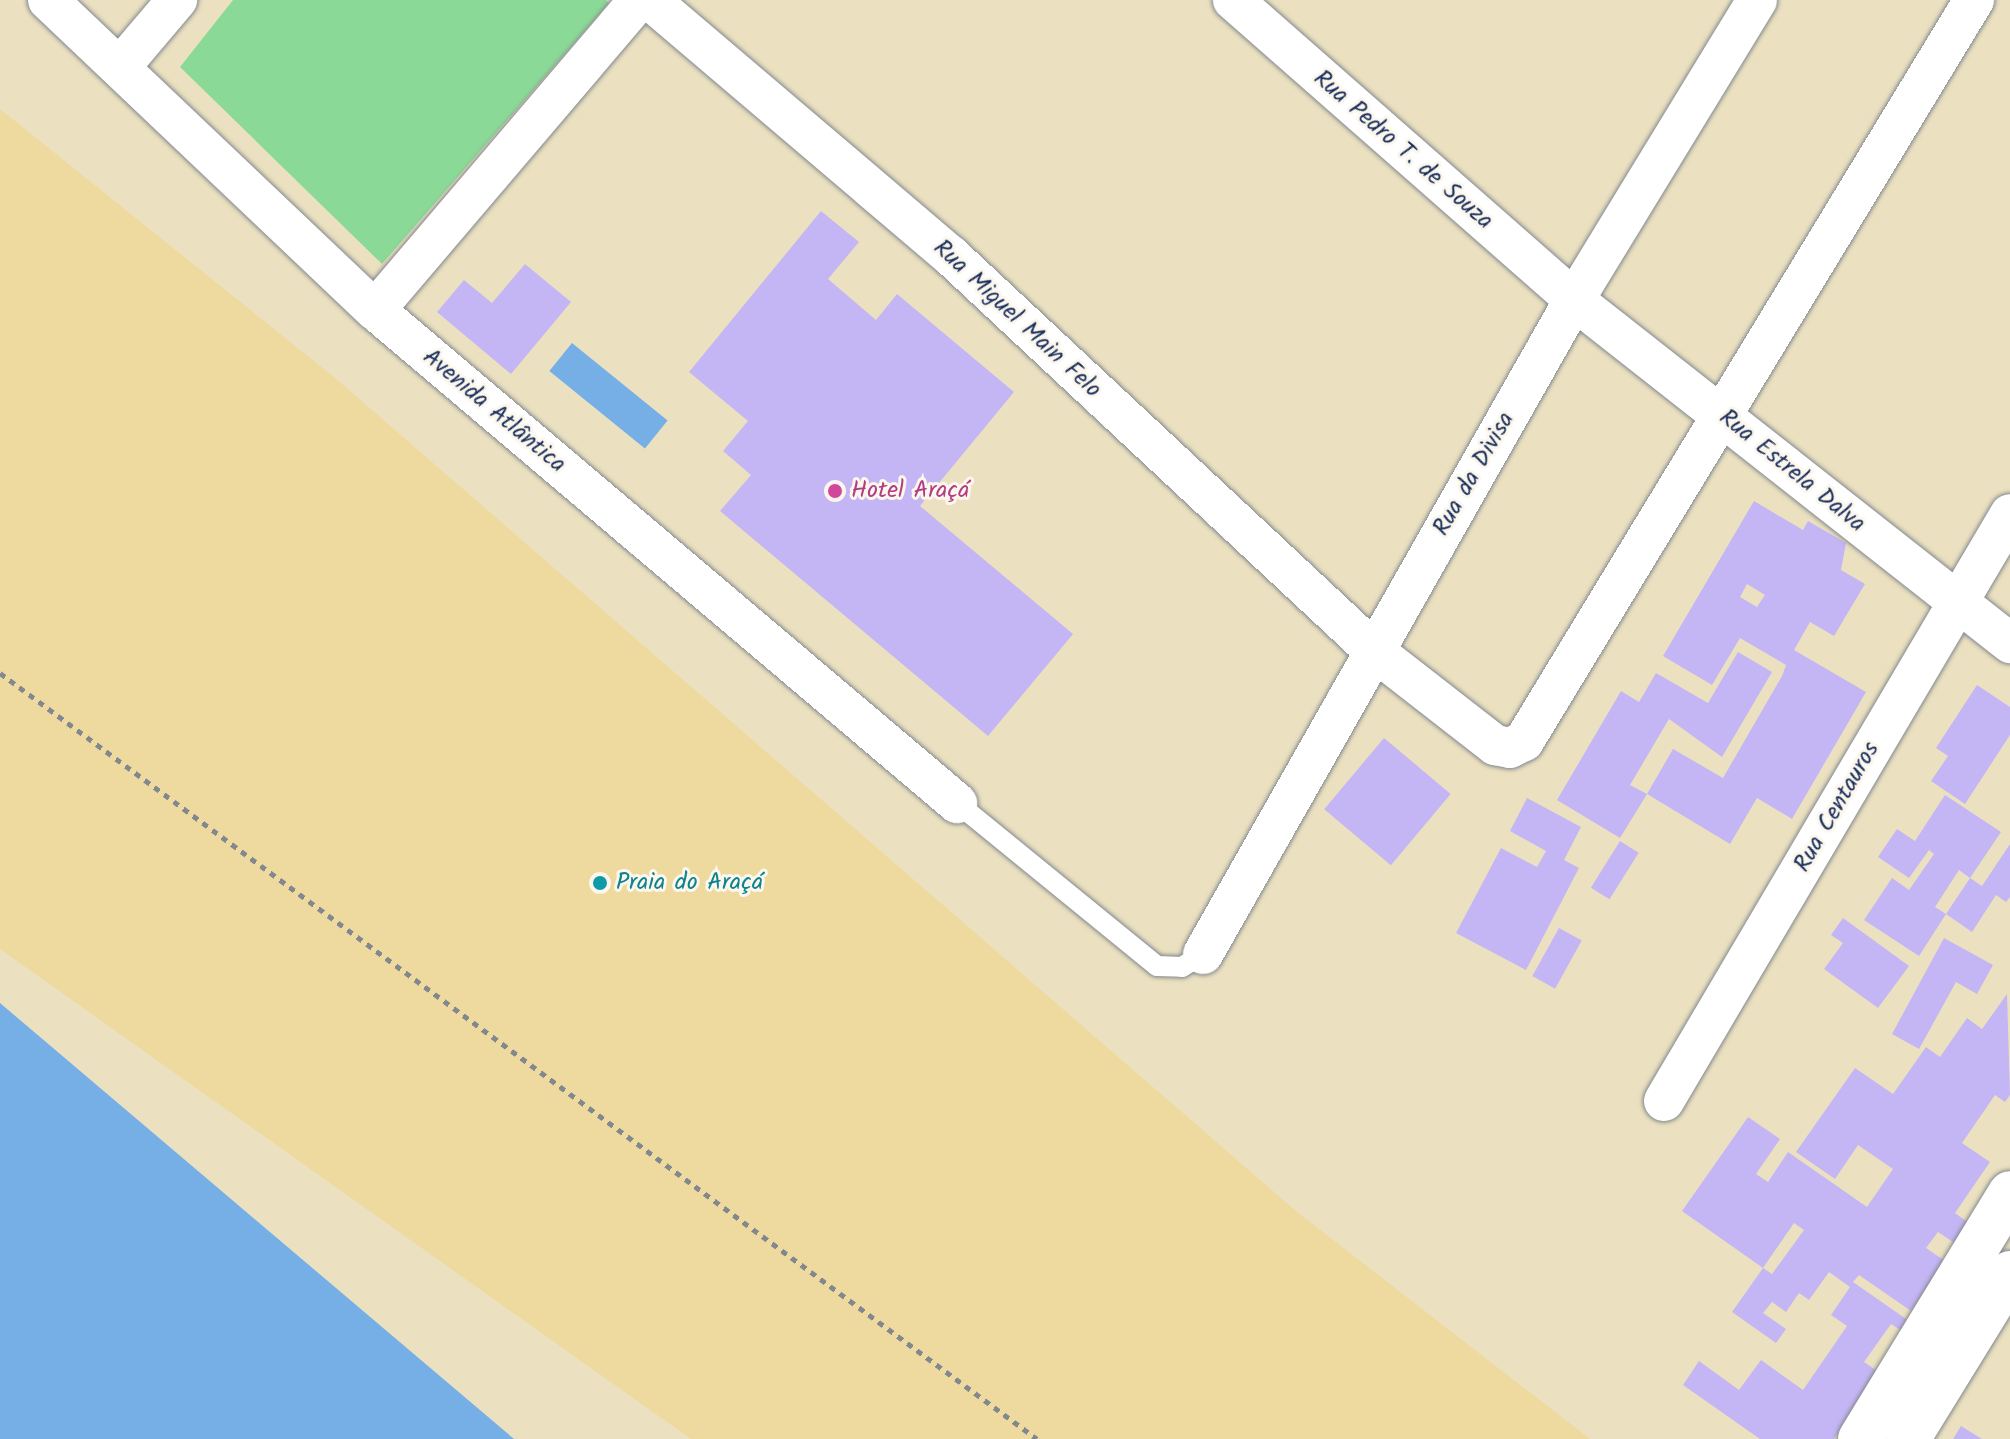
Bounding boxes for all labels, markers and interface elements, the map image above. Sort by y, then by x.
street label: Rua Pedro T. de Souza [1307,64,1499,236]
street label: Rua Miguel Main Felo [927,234,1107,404]
street label: Avenida Atlântica [417,343,571,479]
street label: Rua Estrela Dalva [1713,403,1871,539]
street label: Rua da Divisa [1427,407,1521,541]
place label: Hotel Araçá [851,477,969,505]
marker: Hotel Araçá [826,482,844,500]
street label: Rua Centauros [1788,737,1886,877]
place label: Praia do Araçá [616,869,763,897]
marker: Praia do Araçá [591,874,609,892]

